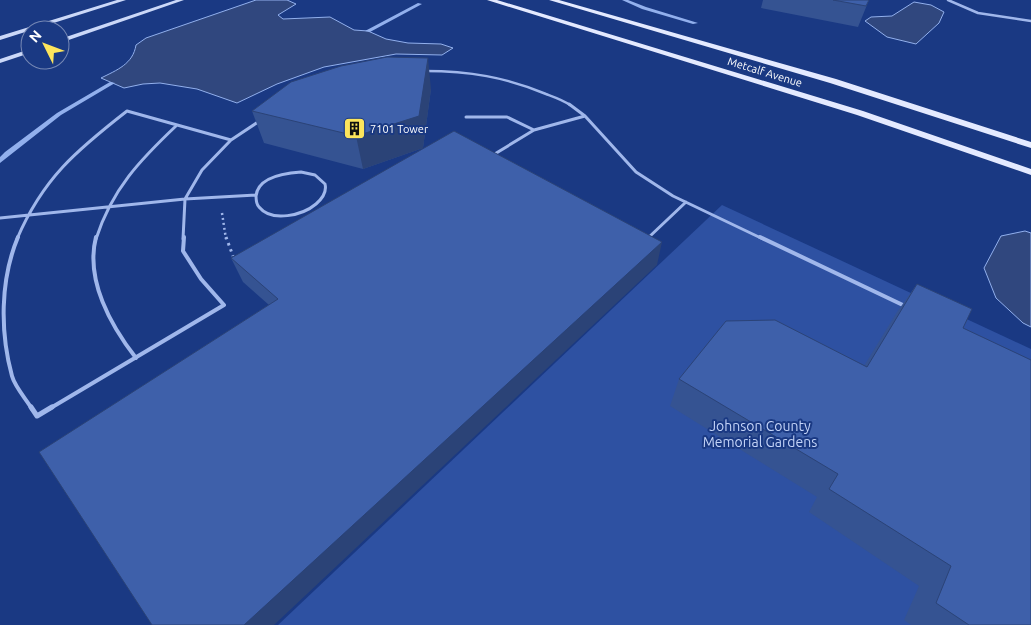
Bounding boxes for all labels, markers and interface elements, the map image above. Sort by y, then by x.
north arrow [20,20,70,70]
text: N [26,27,45,46]
street label: Metcalf Avenue [726,55,804,89]
building icon: 7101 Tower [342,117,366,141]
place label: 7101 Tower [370,123,429,135]
park label: Johnson County Memorial Gardens [703,418,817,450]

